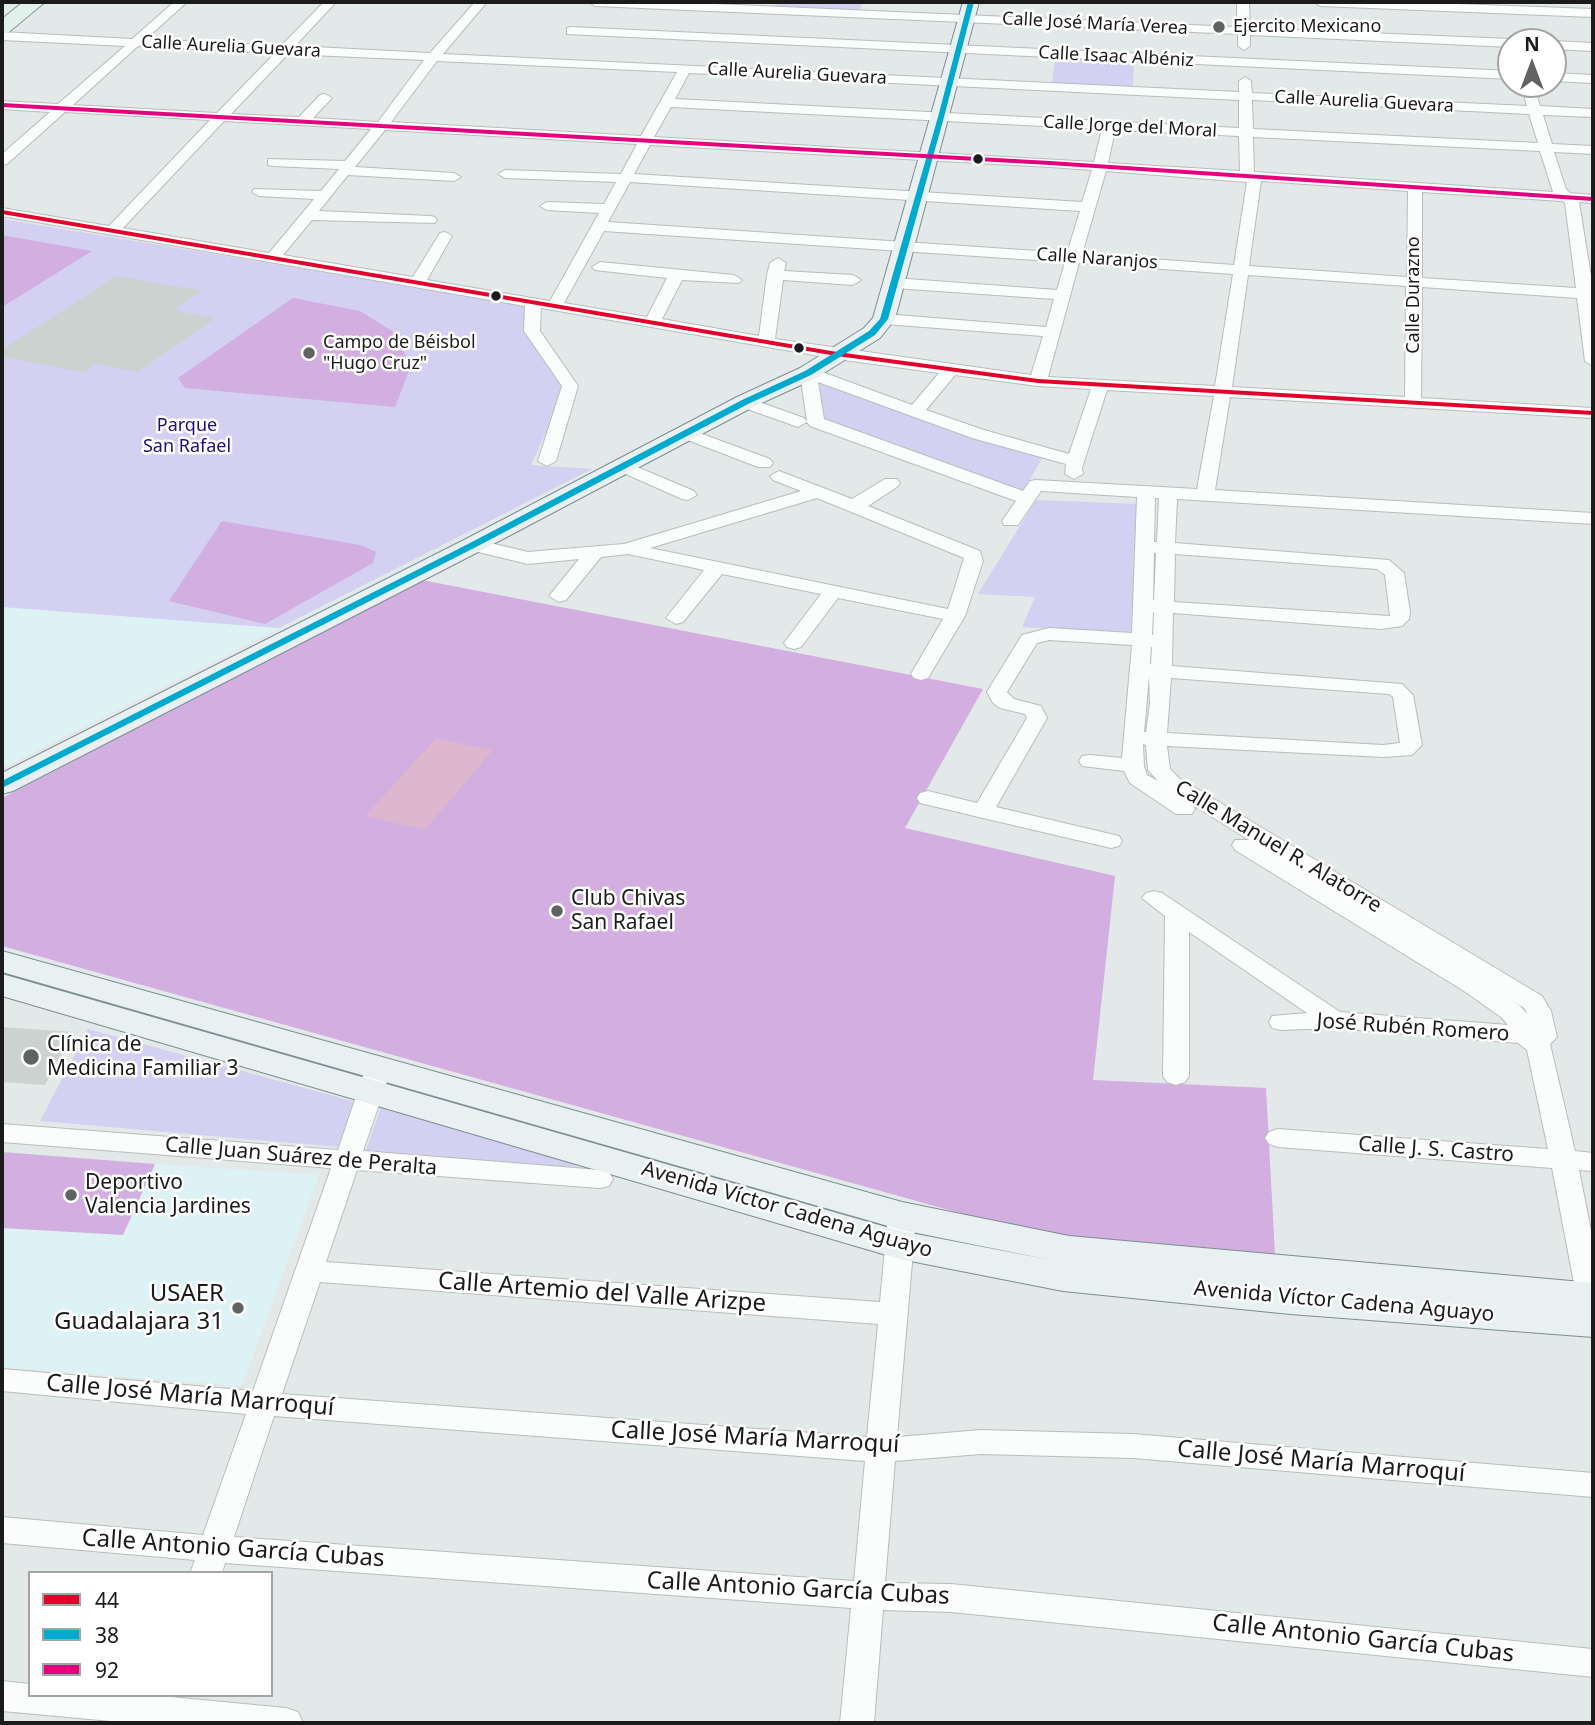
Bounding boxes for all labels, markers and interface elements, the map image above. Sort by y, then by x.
street label: Calle José María Verea [1002,8,1188,40]
place label: Ejercito Mexicano [1233,16,1381,38]
marker: Ejercito Mexicano [1211,19,1227,35]
north arrow [1497,28,1567,98]
text: N [1524,31,1540,57]
street label: Calle Aurelia Guevara [141,32,321,62]
street label: Calle Isaac Albéniz [1038,42,1194,72]
street label: Calle Aurelia Guevara [707,59,887,89]
street label: Calle Aurelia Guevara [1274,87,1454,117]
street label: Calle Jorge del Moral [1042,112,1218,142]
unlabelled marker [971,152,985,166]
street label: Calle Durazno [1403,236,1425,354]
street label: Calle Naranjos [1035,244,1159,274]
unlabelled marker [489,289,503,303]
place label: Campo de Béisbol "Hugo Cruz" [323,332,476,374]
unlabelled marker [792,341,806,355]
marker: Campo de Béisbol "Hugo Cruz" [301,345,317,361]
park label: Parque San Rafael [143,415,231,458]
street label: Calle Manuel R. Alatorre [1170,775,1386,919]
place label: Club Chivas San Rafael [571,886,685,936]
marker: Club Chivas San Rafael [549,903,565,919]
street label: José Rubén Romero [1316,1009,1510,1047]
place label: Clínica de Medicina Familiar 3 [47,1032,238,1082]
marker: Clínica de Medicina Familiar 3 [21,1047,41,1067]
street label: Calle J. S. Castro [1357,1132,1515,1168]
street label: Calle Juan Suárez de Peralta [164,1133,438,1181]
street label: Avenida Víctor Cadena Aguayo [639,1156,935,1264]
place label: Deportivo Valencia Jardines [85,1170,251,1220]
marker: Deportivo Valencia Jardines [63,1187,79,1203]
street label: Calle Artemio del Valle Arizpe [437,1267,767,1319]
street label: Avenida Víctor Cadena Aguayo [1193,1276,1495,1328]
place label: USAER Guadalajara 31 [54,1280,224,1336]
marker: USAER Guadalajara 31 [230,1300,246,1316]
street label: Calle José María Marroquí [45,1369,335,1423]
street label: Calle José María Marroquí [610,1416,900,1460]
street label: Calle José María Marroquí [1176,1435,1466,1489]
street label: Calle Antonio García Cubas [81,1524,385,1574]
street label: Calle Antonio García Cubas [646,1567,950,1611]
legend [28,1571,273,1697]
text: 44 [95,1586,119,1614]
street label: Calle Antonio García Cubas [1211,1609,1515,1669]
text: 38 [95,1621,119,1649]
text: 92 [95,1656,119,1684]

